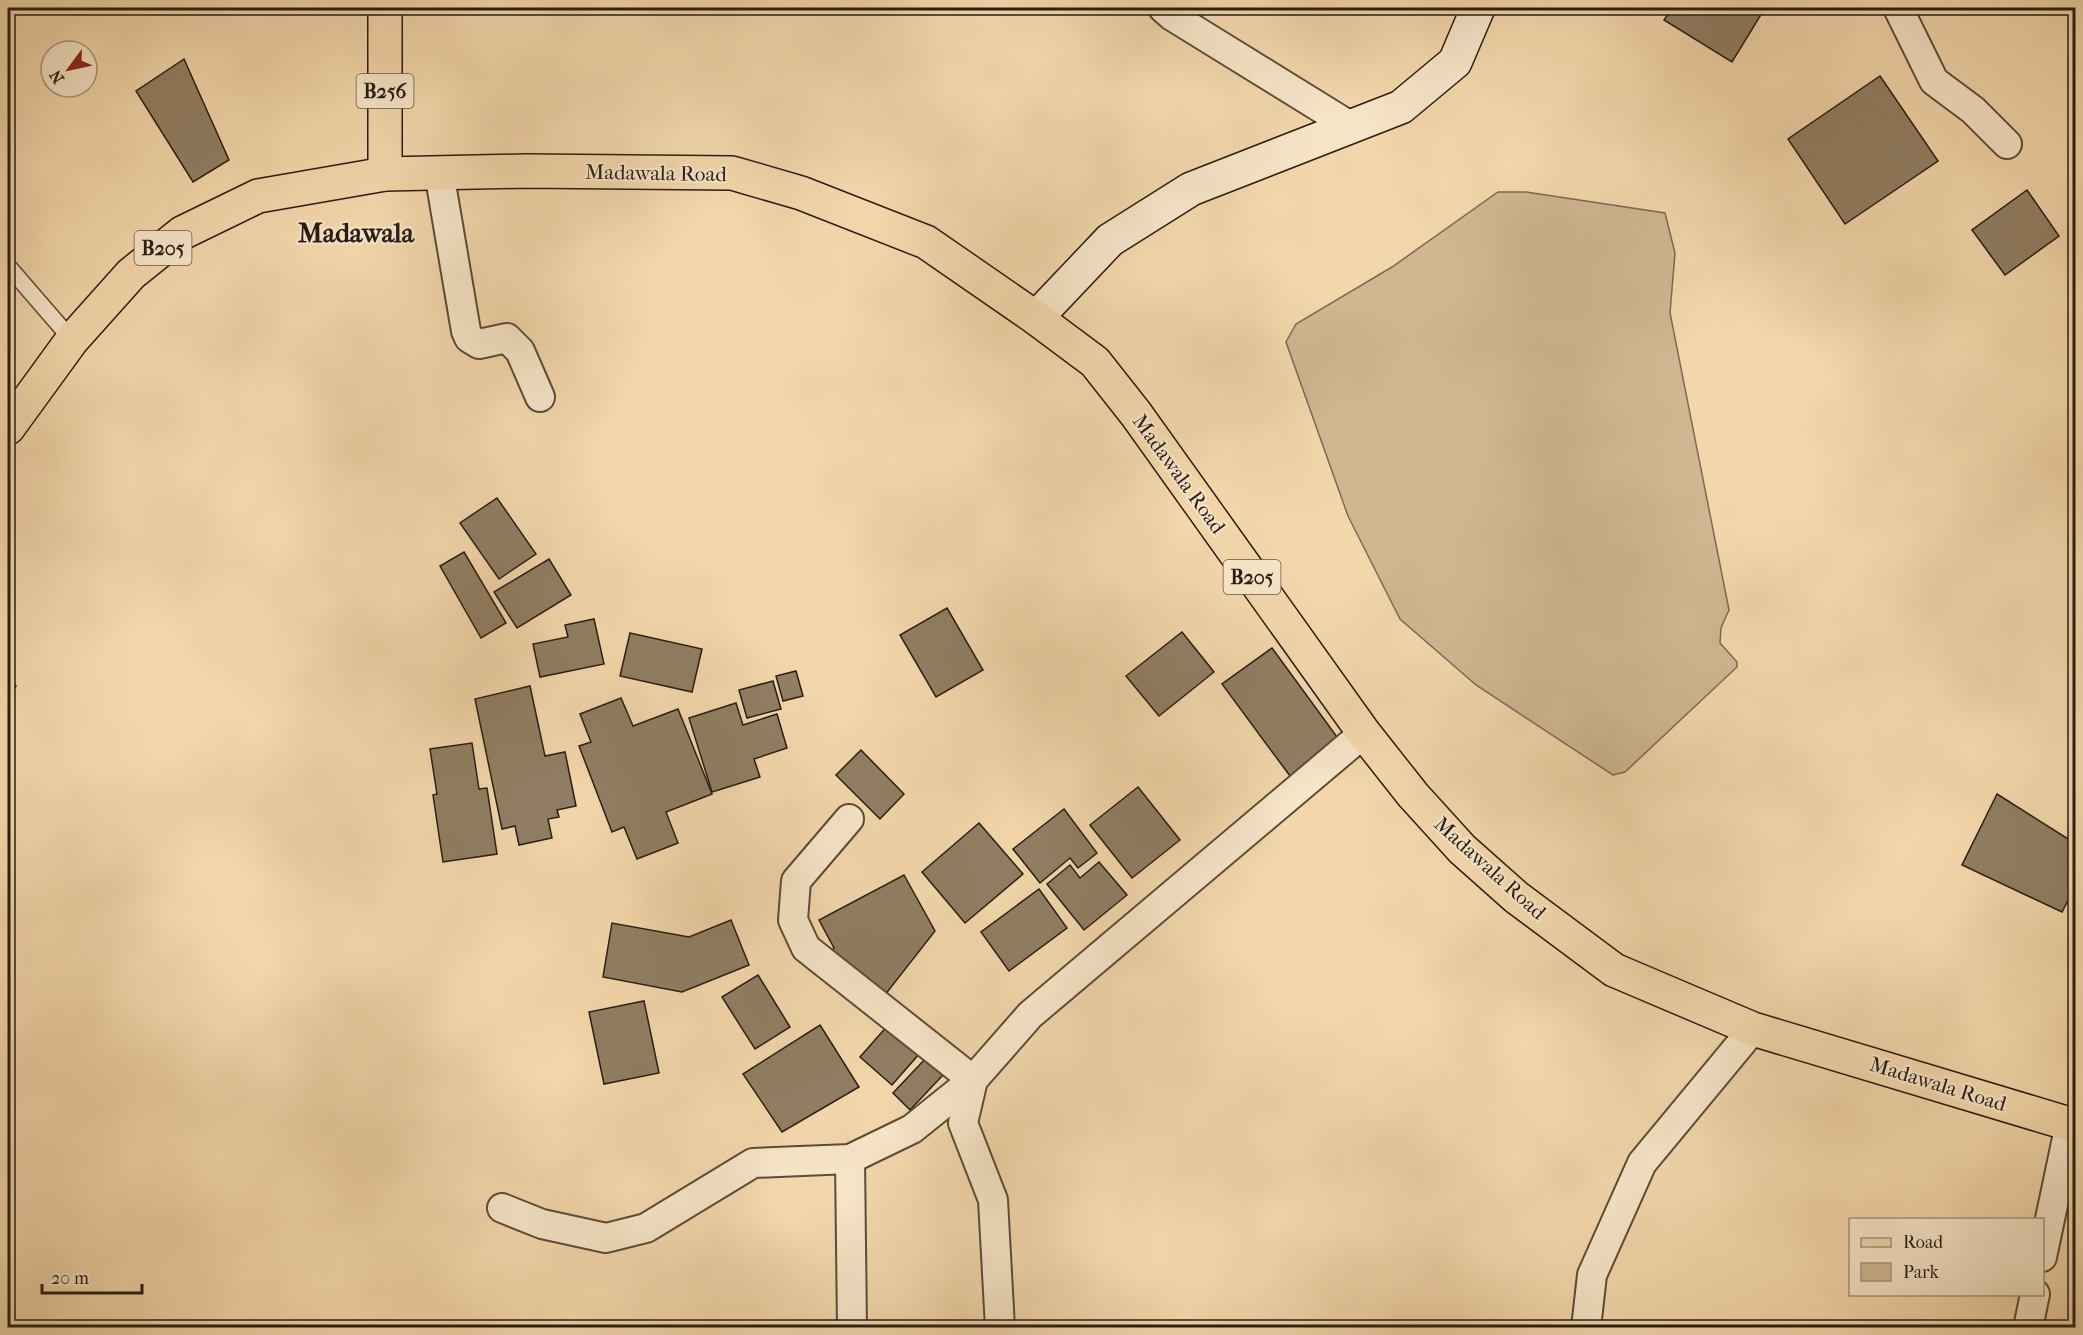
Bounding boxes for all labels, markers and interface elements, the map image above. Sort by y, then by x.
north arrow [39,39,99,99]
text: N [45,66,68,87]
road number: B256 [356,74,414,108]
street label: Madawala Road [585,160,728,186]
district label: Madawala [298,217,416,249]
road number: B205 [134,231,192,265]
street label: Madawala Road [1128,410,1231,539]
road number: B205 [1224,560,1280,594]
street label: Madawala Road [1429,812,1551,925]
street label: Madawala Road [1867,1052,2010,1116]
legend [1849,1218,2044,1296]
text: Road [1903,1232,1943,1253]
scale bar [42,1257,142,1295]
text: Park [1903,1262,1940,1283]
text: 20 m [51,1268,89,1289]

